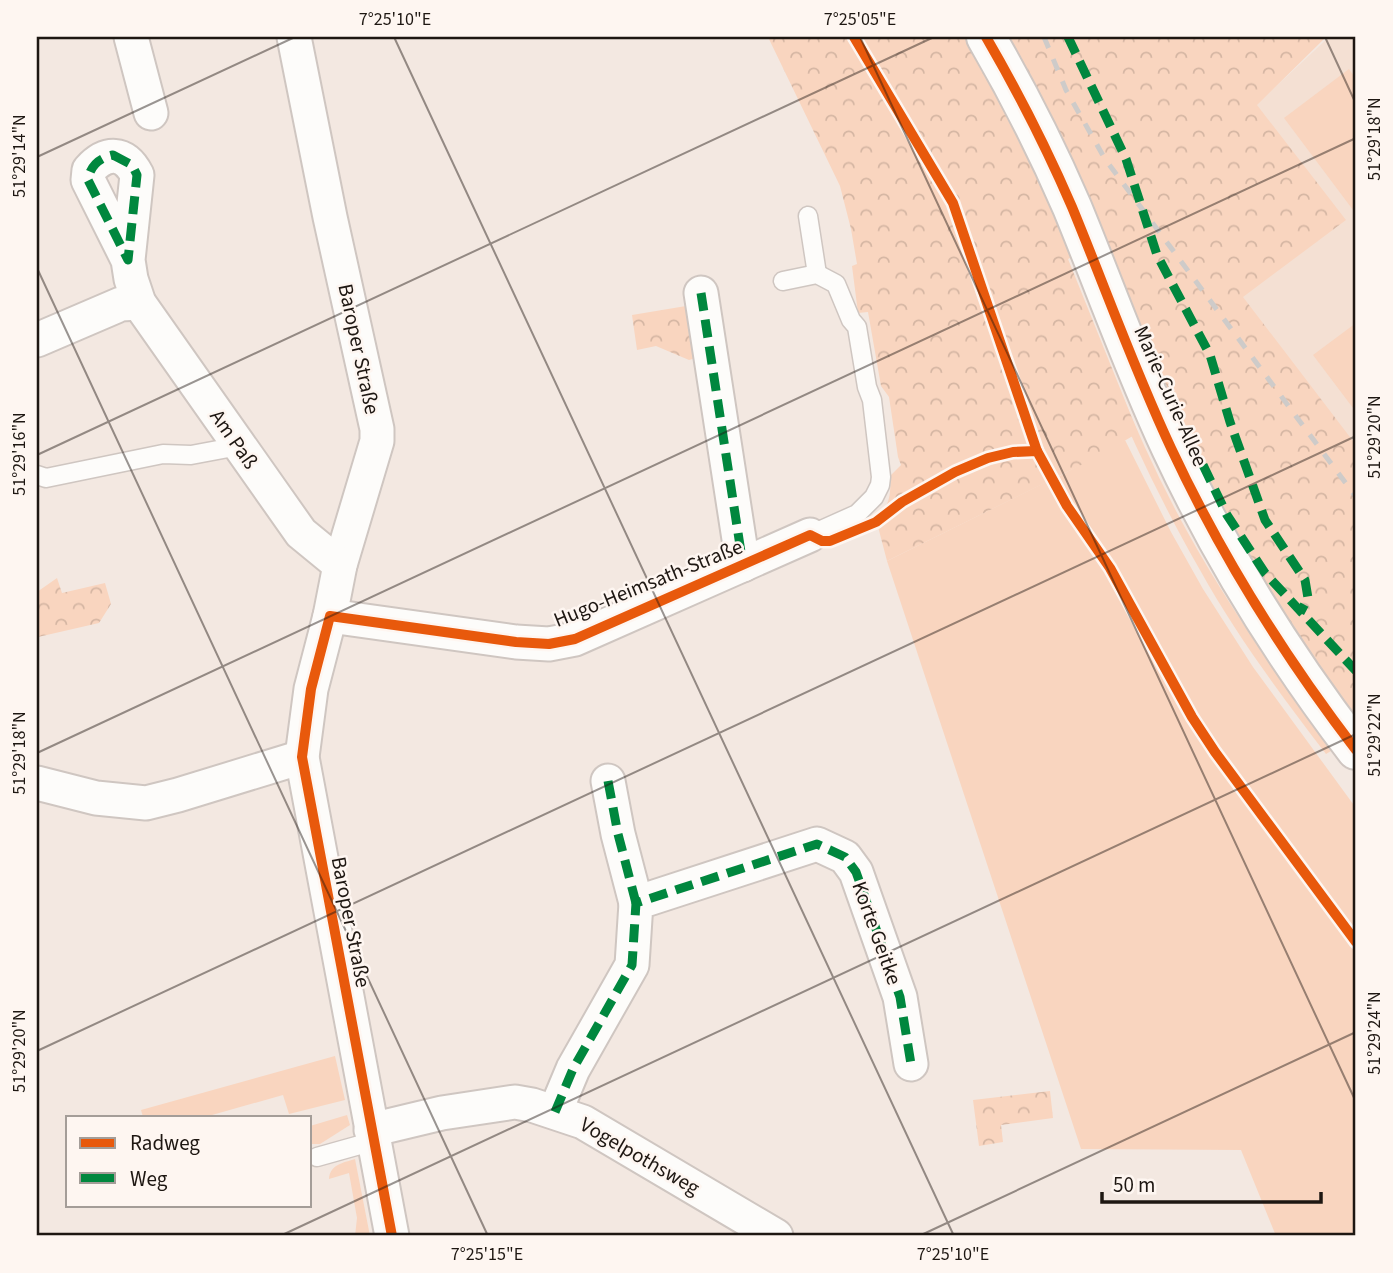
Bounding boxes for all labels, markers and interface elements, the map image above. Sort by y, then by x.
text: 7°25'10"E [359,7,431,32]
text: 7°25'05"E [824,7,896,32]
text: 51°29'18"N [1362,97,1387,181]
text: 51°29'14"N [7,114,32,198]
street label: Baroper Straße [331,281,387,417]
street label: Marie-Curie-Allee [1127,321,1215,471]
text: 51°29'20"N [1362,395,1387,479]
street label: Am Paß [203,403,265,475]
text: 51°29'16"N [7,412,32,496]
street label: Hugo-Heimsath-Straße [549,531,747,635]
text: 51°29'22"N [1362,693,1387,777]
text: 51°29'18"N [7,711,32,795]
street label: Baroper Straße [324,854,378,990]
street label: Korte Geitke [844,877,910,989]
text: 51°29'24"N [1362,991,1387,1075]
text: 51°29'20"N [7,1009,32,1093]
street label: Vogelpothsweg [575,1110,706,1203]
legend [66,1116,312,1206]
text: Radweg [130,1128,200,1158]
scale bar [1102,1161,1321,1205]
text: Weg [130,1164,168,1194]
text: 50 m [1113,1170,1155,1200]
text: 7°25'15"E [451,1242,523,1267]
text: 7°25'10"E [917,1242,989,1267]

